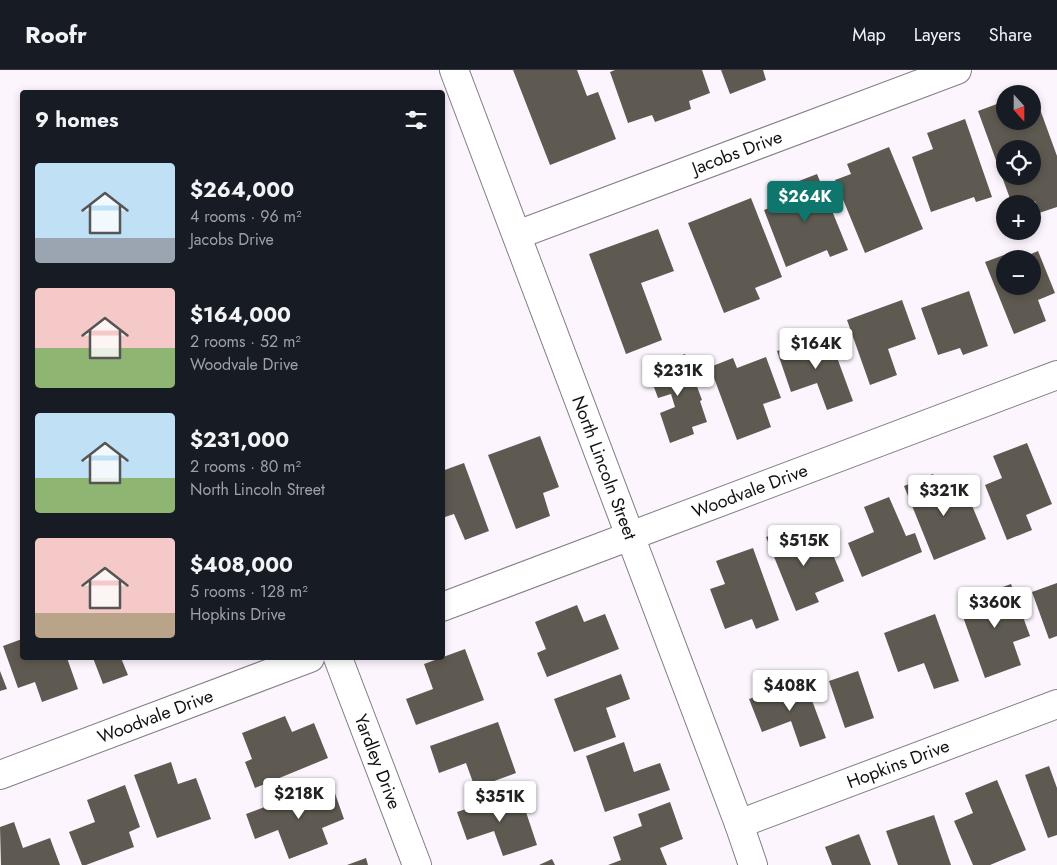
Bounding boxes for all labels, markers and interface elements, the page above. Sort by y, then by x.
text: Roofr [25,17,87,52]
text: Map [852,22,886,48]
text: Layers [914,22,961,48]
text: Share [989,22,1032,48]
north arrow [996,85,1041,130]
map controls [996,85,1041,295]
text: 9 homes [35,105,119,135]
icon: filters [402,106,430,134]
street label: Jacobs Drive [686,124,786,182]
button: locate [996,140,1041,185]
text: $264,000 [190,175,294,205]
pin: $264K [770,180,840,223]
icon: home [75,183,135,243]
text: $264K [778,185,832,208]
button: + [996,195,1041,240]
text: 4 rooms · 96 m² [190,205,301,228]
text: Jacobs Drive [190,228,274,251]
button: − [996,250,1041,295]
text: $164,000 [190,300,291,330]
icon: home [75,308,135,368]
pin: $164K [781,328,851,370]
text: 2 rooms · 52 m² [190,330,301,353]
text: $164K [790,332,842,355]
text: Woodvale Drive [190,353,298,376]
pin: $231K [643,354,713,397]
text: $231K [653,359,703,382]
street label: North Lincoln Street [565,392,644,544]
text: $231,000 [190,425,289,455]
icon: home [75,433,135,493]
text: 2 rooms · 80 m² [190,455,301,478]
street label: Woodvale Drive [688,457,811,525]
pin: $321K [909,474,979,517]
text: North Lincoln Street [190,478,325,501]
text: $321K [919,479,969,502]
pin: $515K [769,524,839,567]
text: $515K [779,529,829,552]
text: $408,000 [190,550,293,580]
icon: home [75,558,135,618]
text: 5 rooms · 128 m² [190,580,308,603]
pin: $360K [960,586,1030,629]
text: $360K [969,591,1021,614]
text: Hopkins Drive [190,603,286,626]
pin: $408K [755,670,825,712]
text: $408K [764,674,816,697]
street label: Woodvale Drive [94,683,217,750]
street label: Yardley Drive [348,710,408,813]
street label: Hopkins Drive [843,733,953,795]
pin: $218K [264,778,334,820]
pin: $351K [465,780,535,823]
text: $218K [274,782,324,805]
text: $351K [475,785,525,808]

